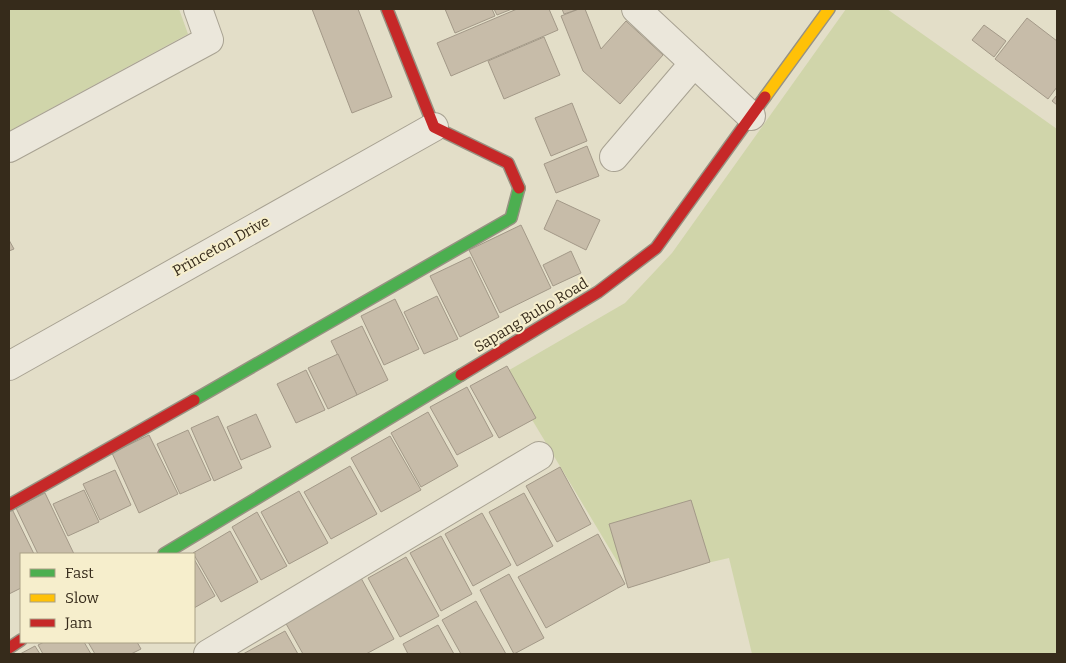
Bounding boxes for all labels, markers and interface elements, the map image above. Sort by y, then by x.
street label: Princeton Drive [169,212,273,280]
street label: Sapang Buho Road [471,274,591,356]
legend [20,553,195,643]
text: Fast [65,564,94,582]
text: Slow [65,589,100,607]
text: Jam [64,614,93,632]

